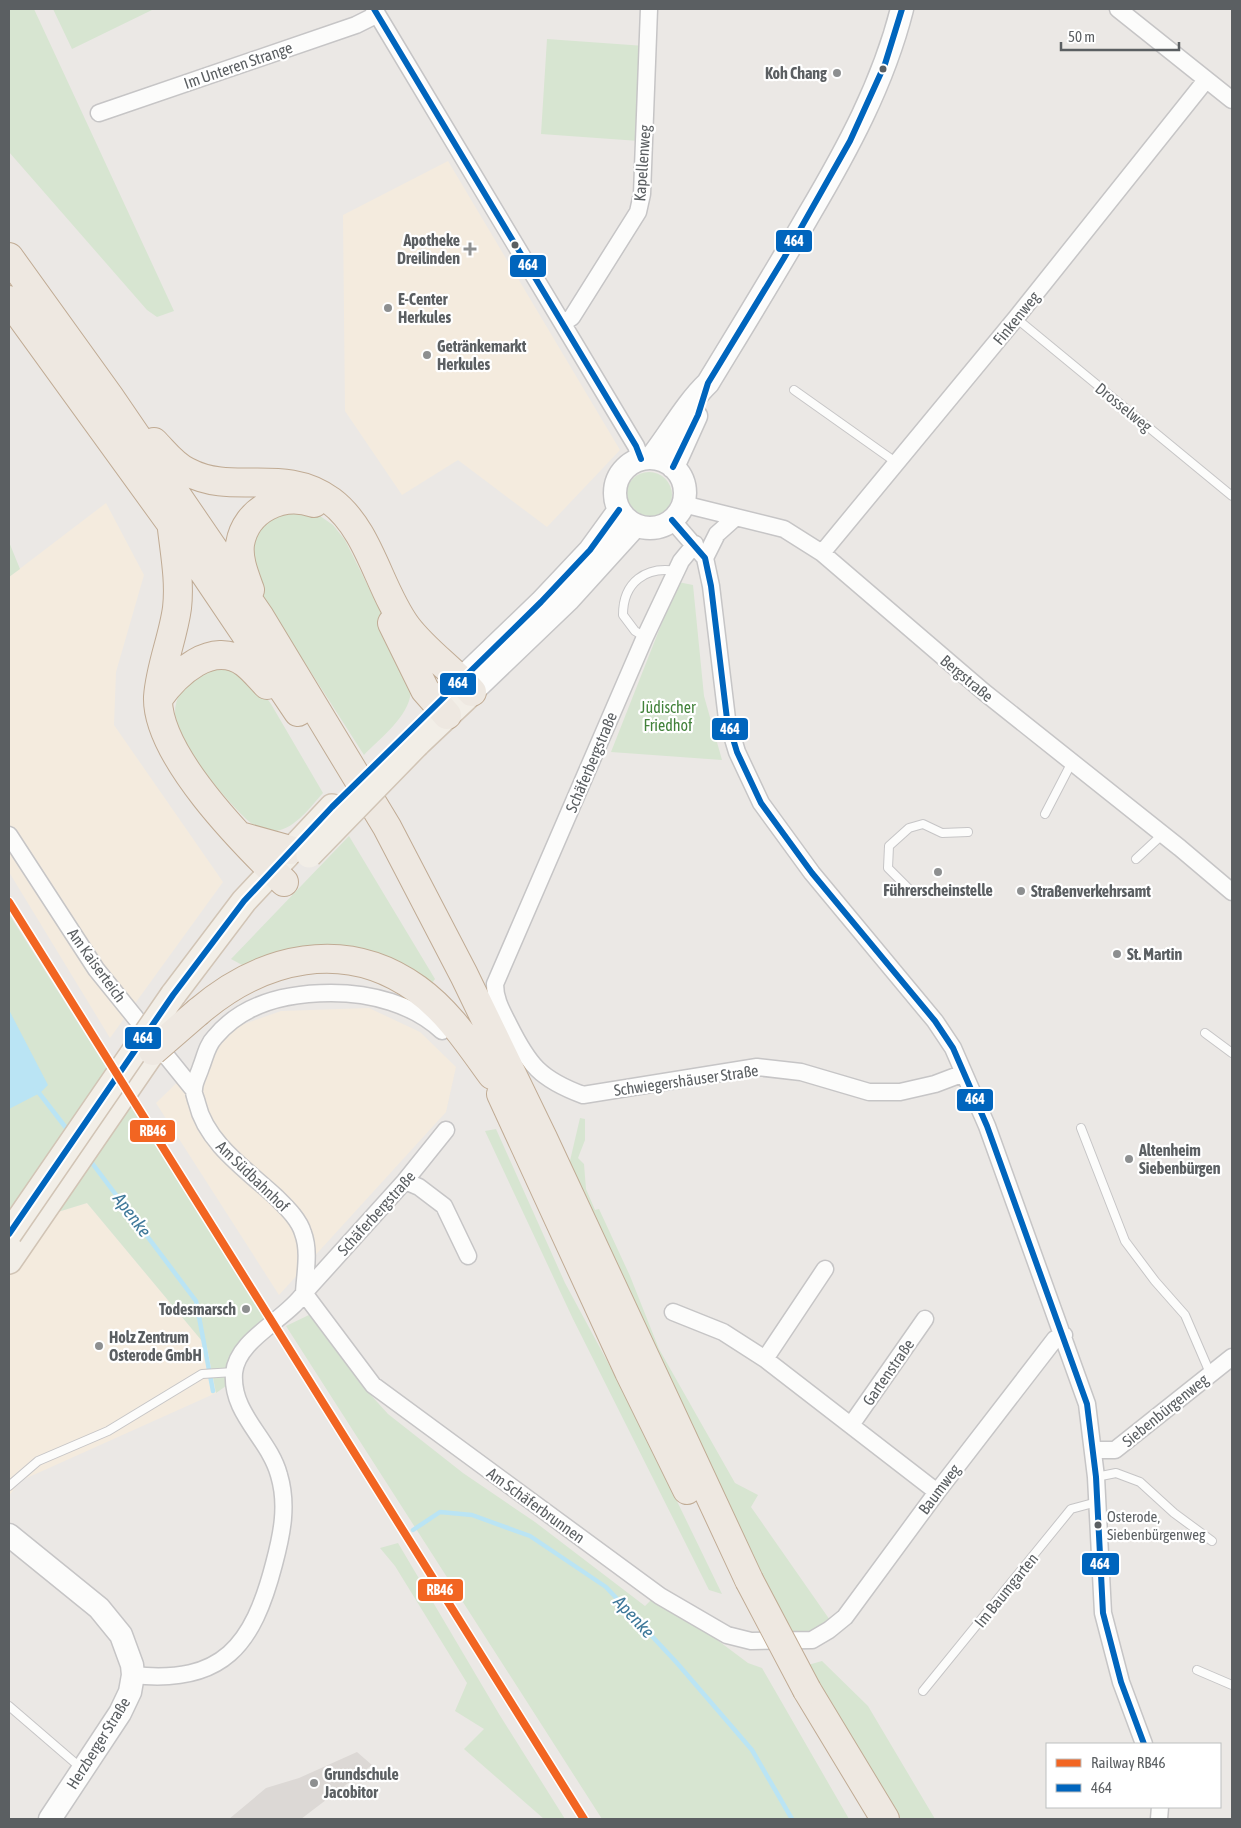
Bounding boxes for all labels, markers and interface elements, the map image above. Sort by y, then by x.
scale bar [1061,20,1178,52]
text: 50 m [1068,28,1095,45]
street label: Im Unteren Strange [181,38,295,93]
place label: Koh Chang [765,64,827,82]
unlabelled marker [878,64,888,74]
marker: Koh Chang [831,67,843,79]
street label: Kapellenweg [630,124,655,202]
line badge: 464 [775,229,813,253]
place label: Apotheke Dreilinden [397,231,460,267]
text: 464 [783,233,804,249]
unlabelled marker [510,240,520,250]
marker: Apotheke Dreilinden [464,243,476,255]
line badge: 464 [509,254,547,278]
text: 464 [517,257,538,273]
street label: Finkenweg [989,288,1044,349]
place label: E-Center Herkules [398,290,451,326]
marker: E-Center Herkules [382,302,394,314]
place label: Getränkemarkt Herkules [437,337,527,373]
marker: Getränkemarkt Herkules [421,349,433,361]
street label: Drosselweg [1092,379,1156,436]
street label: Bergstraße [936,651,997,706]
line badge: 464 [439,672,477,696]
text: 464 [447,675,468,691]
park label: Jüdischer Friedhof [640,698,696,734]
street label: Schäferbergstraße [562,709,621,815]
line badge: 464 [711,717,749,741]
text: 464 [719,721,740,737]
marker: Führerscheinstelle [932,866,944,878]
place label: Führerscheinstelle [883,881,993,899]
place label: Straßenverkehrsamt [1031,882,1151,900]
marker: Straßenverkehrsamt [1015,885,1027,897]
street label: Am Kaiserteich [64,925,130,1005]
place label: St. Martin [1127,945,1182,963]
marker: St. Martin [1111,948,1123,960]
line badge: 464 [124,1026,162,1050]
text: 464 [132,1030,153,1046]
street label: Schwiegershäuser Straße [613,1061,760,1100]
line badge: 464 [956,1088,994,1112]
text: 464 [964,1091,985,1107]
line badge: RB46 [129,1119,176,1143]
text: RB46 [140,1123,167,1139]
street label: Am Südbahnhof [213,1137,293,1215]
place label: Altenheim Siebenbürgen [1138,1141,1221,1177]
marker: Altenheim Siebenbürgen [1123,1153,1135,1165]
street label: Schäferbergstraße [333,1167,419,1259]
water label: Apenke [108,1188,156,1241]
place label: Todesmarsch [159,1300,236,1318]
marker: Todesmarsch [240,1303,252,1315]
place label: Holz Zentrum Osterode GmbH [109,1328,202,1364]
street label: Gartenstraße [859,1335,917,1409]
marker: Holz Zentrum Osterode GmbH [93,1340,105,1352]
street label: Siebenbürgenweg [1119,1370,1212,1451]
street label: Baumweg [914,1460,964,1518]
street label: Am Schäferbrunnen [484,1464,588,1546]
place label: Osterode, Siebenbürgenweg [1107,1508,1206,1543]
marker: Osterode, Siebenbürgenweg [1093,1520,1103,1530]
street label: Im Baumgarten [971,1549,1042,1631]
line badge: 464 [1081,1552,1120,1576]
text: 464 [1089,1556,1110,1572]
line badge: RB46 [417,1578,464,1602]
text: RB46 [427,1582,454,1598]
water label: Apenke [609,1590,659,1642]
street label: Herzberger Straße [63,1694,134,1793]
legend [1046,1743,1221,1808]
text: Railway RB46 [1091,1754,1165,1771]
place label: Grundschule Jacobitor [323,1765,399,1801]
marker: Grundschule Jacobitor [308,1777,320,1789]
text: 464 [1091,1779,1112,1796]

